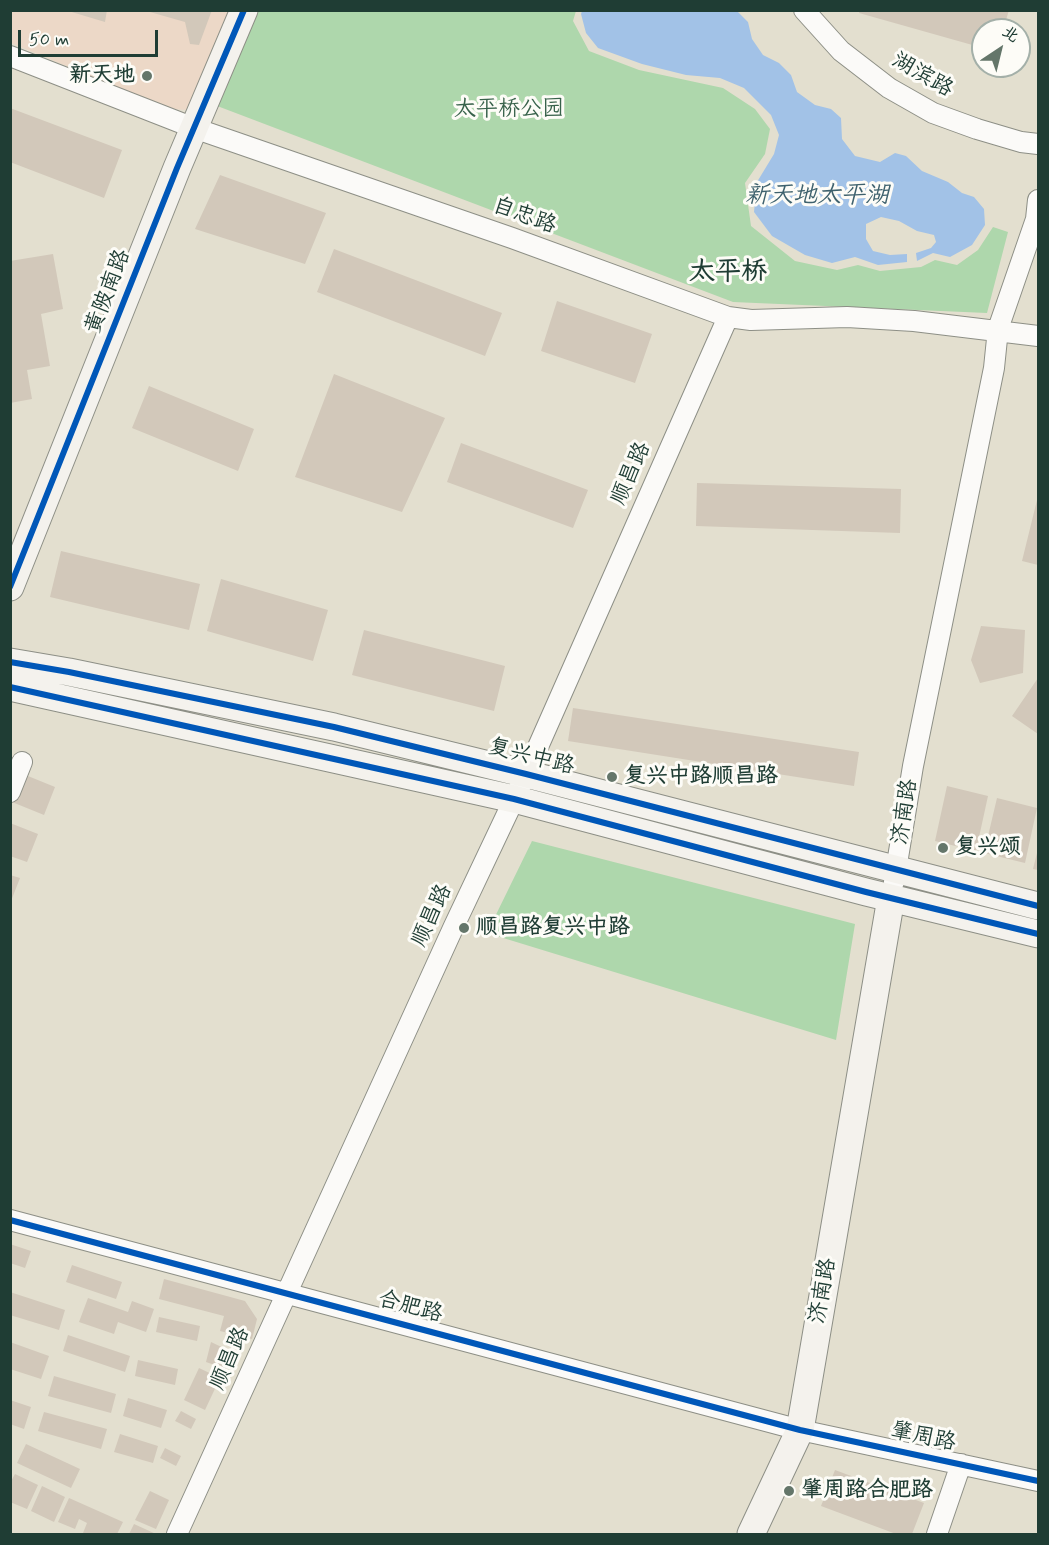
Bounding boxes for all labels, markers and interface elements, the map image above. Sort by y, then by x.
scale bar [21,18,160,56]
north arrow [971,18,1031,78]
text: 北 [998,21,1023,48]
text: 50 m [29,28,69,52]
street label: 湖滨路 [887,48,957,104]
place label: 新天地 [69,63,135,89]
marker: 新天地 [140,69,154,83]
park label: 太平桥公园 [454,97,564,123]
water label: 新天地太平湖 [745,183,889,211]
street label: 自忠路 [488,193,560,241]
street label: 黄陂南路 [81,246,137,338]
district label: 太平桥 [689,258,767,290]
street label: 顺昌路 [607,438,657,510]
street label: 复兴中路 [485,735,577,781]
place label: 复兴中路顺昌路 [624,764,778,790]
marker: 复兴中路顺昌路 [605,770,619,784]
street label: 济南路 [888,777,924,847]
place label: 复兴颂 [955,835,1021,861]
marker: 复兴颂 [936,841,950,855]
street label: 顺昌路 [407,881,459,951]
place label: 顺昌路复兴中路 [476,915,630,941]
marker: 顺昌路复兴中路 [457,921,471,935]
street label: 济南路 [805,1256,843,1326]
street label: 合肥路 [375,1287,445,1329]
street label: 顺昌路 [206,1323,256,1395]
street label: 肇周路 [888,1418,958,1458]
place label: 肇周路合肥路 [801,1478,933,1504]
marker: 肇周路合肥路 [782,1484,796,1498]

